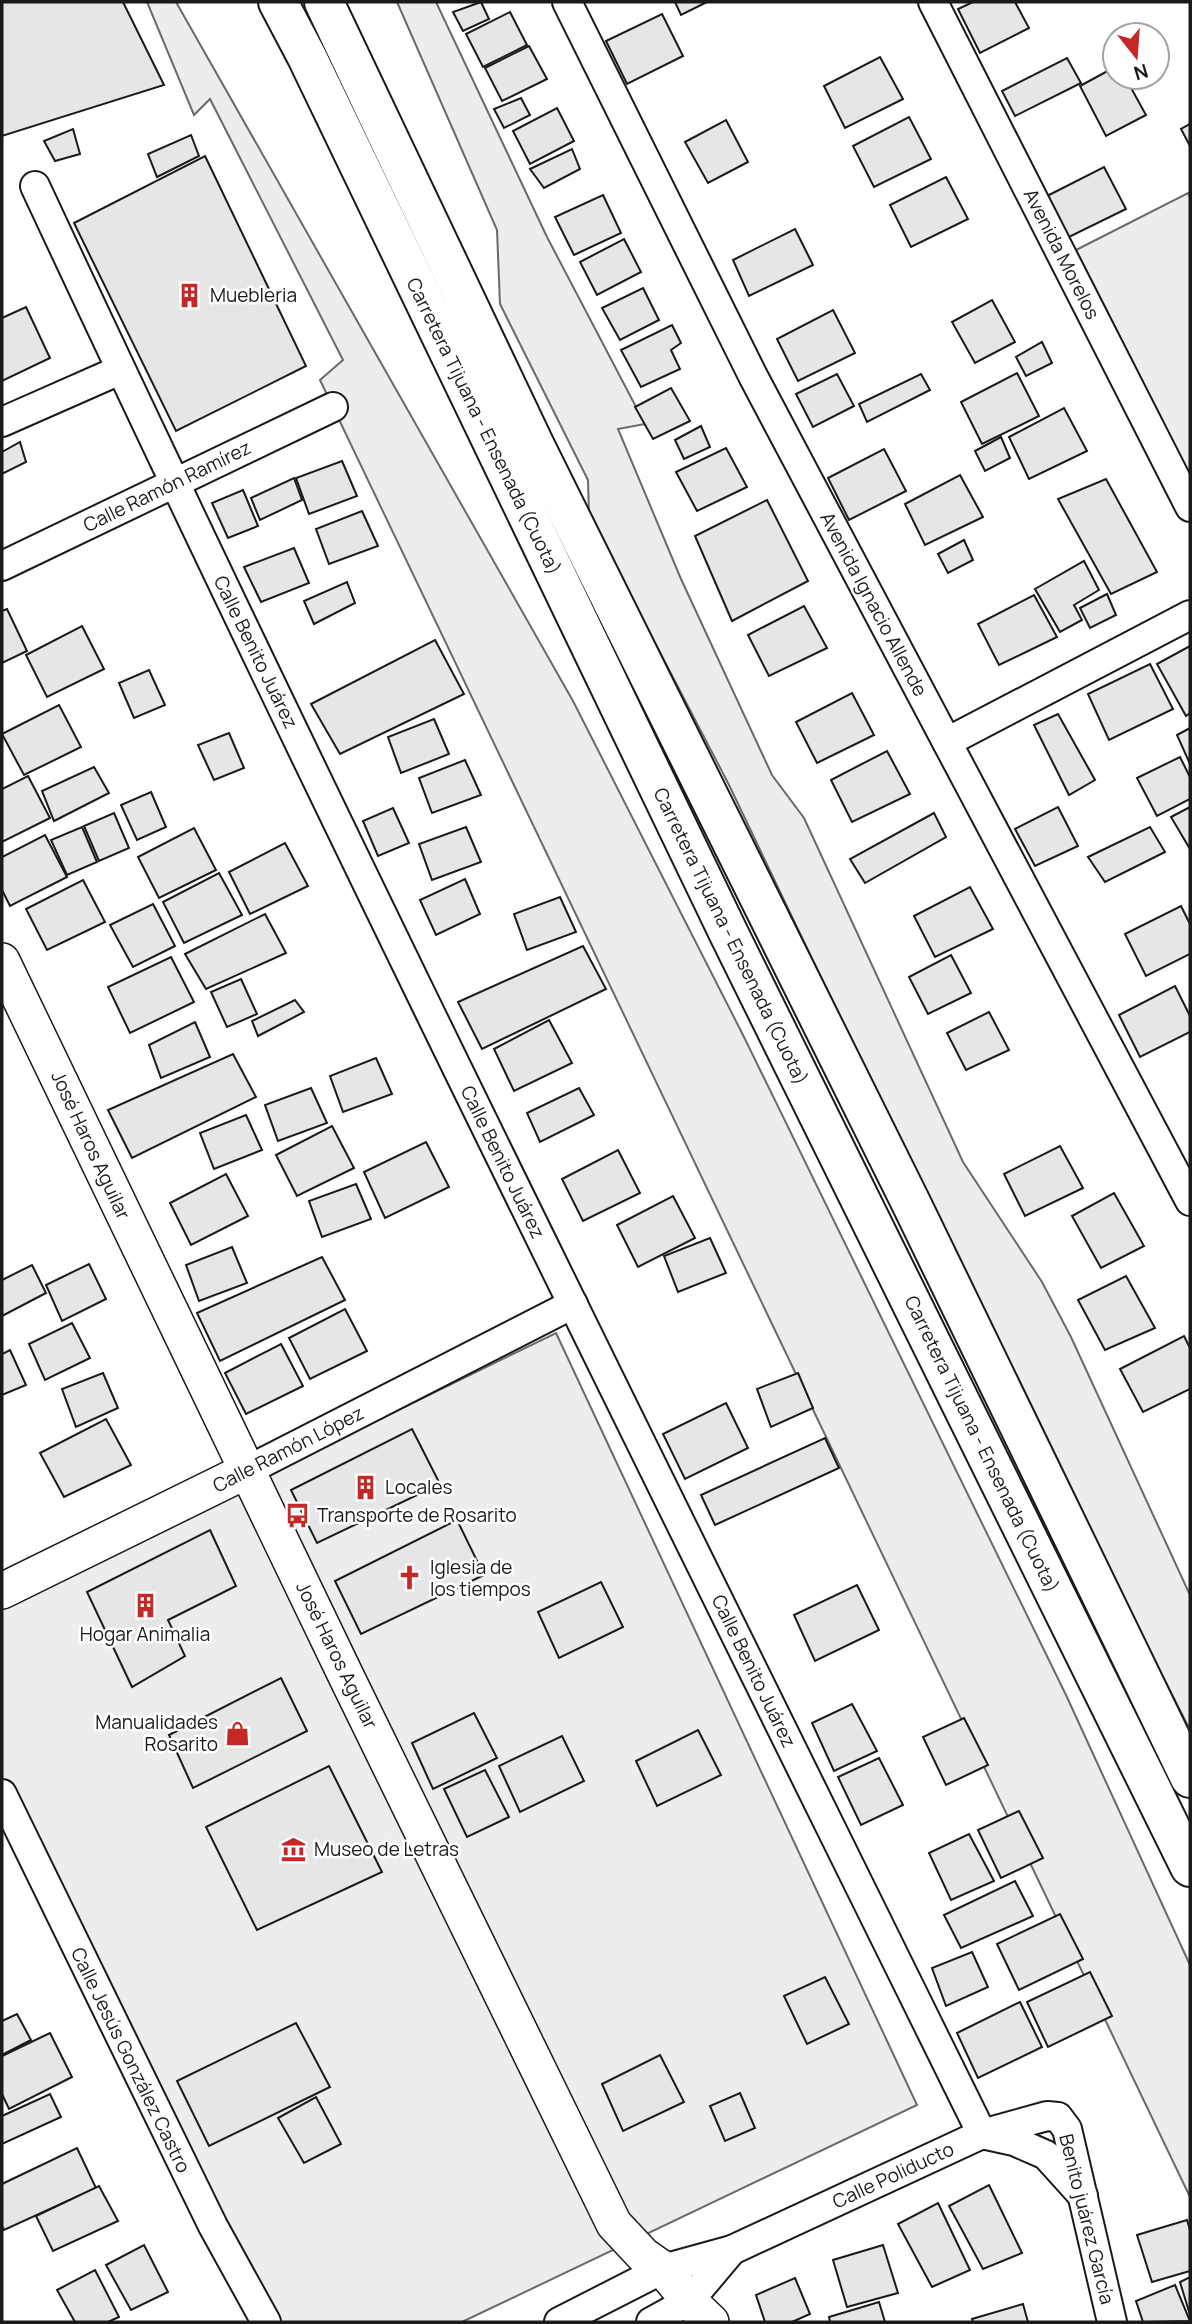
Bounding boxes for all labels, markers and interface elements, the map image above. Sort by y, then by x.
north arrow [1101,21,1171,91]
text: N [1131,58,1151,87]
street label: Avenida Morelos [1018,184,1106,324]
street label: Carretera Tijuana - Ensenada (Cuota) [401,273,567,579]
building icon: Muebleria [176,281,204,309]
place label: Muebleria [210,282,297,308]
street label: Calle Ramón Ramírez [79,434,255,538]
street label: Avenida Ignacio Allende [814,507,934,701]
street label: Calle Benito Juárez [208,571,304,733]
street label: Carretera Tijuana - Ensenada (Cuota) [648,783,814,1089]
street label: José Haros Aguilar [45,1067,137,1223]
street label: Calle Benito Juárez [455,1081,551,1243]
street label: Carretera Tijuana - Ensenada (Cuota) [899,1291,1065,1597]
street label: Calle Ramón López [208,1400,368,1498]
building icon: Locales [351,1473,379,1501]
place label: Locales [385,1474,452,1500]
bus stop icon: Transporte de Rosarito [283,1501,311,1529]
place label: Transporte de Rosarito [317,1502,517,1528]
place label: Iglesia de los tiempos [430,1554,531,1602]
church icon: Iglesia de los tiempos [396,1564,424,1592]
street label: José Haros Aguilar [290,1577,384,1733]
street label: Calle Benito Juárez [706,1590,802,1752]
building icon: Hogar Animalia [131,1592,159,1620]
place label: Hogar Animalia [80,1621,210,1647]
place label: Manualidades Rosarito [95,1709,218,1757]
shop icon: Manualidades Rosarito [224,1719,252,1747]
museum icon: Museo de Letras [280,1835,308,1863]
place label: Museo de Letras [314,1836,459,1862]
street label: Calle Jesús González Castro [65,1943,197,2177]
street label: Benito juárez García [1053,2131,1121,2307]
street label: Calle Poliducto [828,2136,958,2214]

